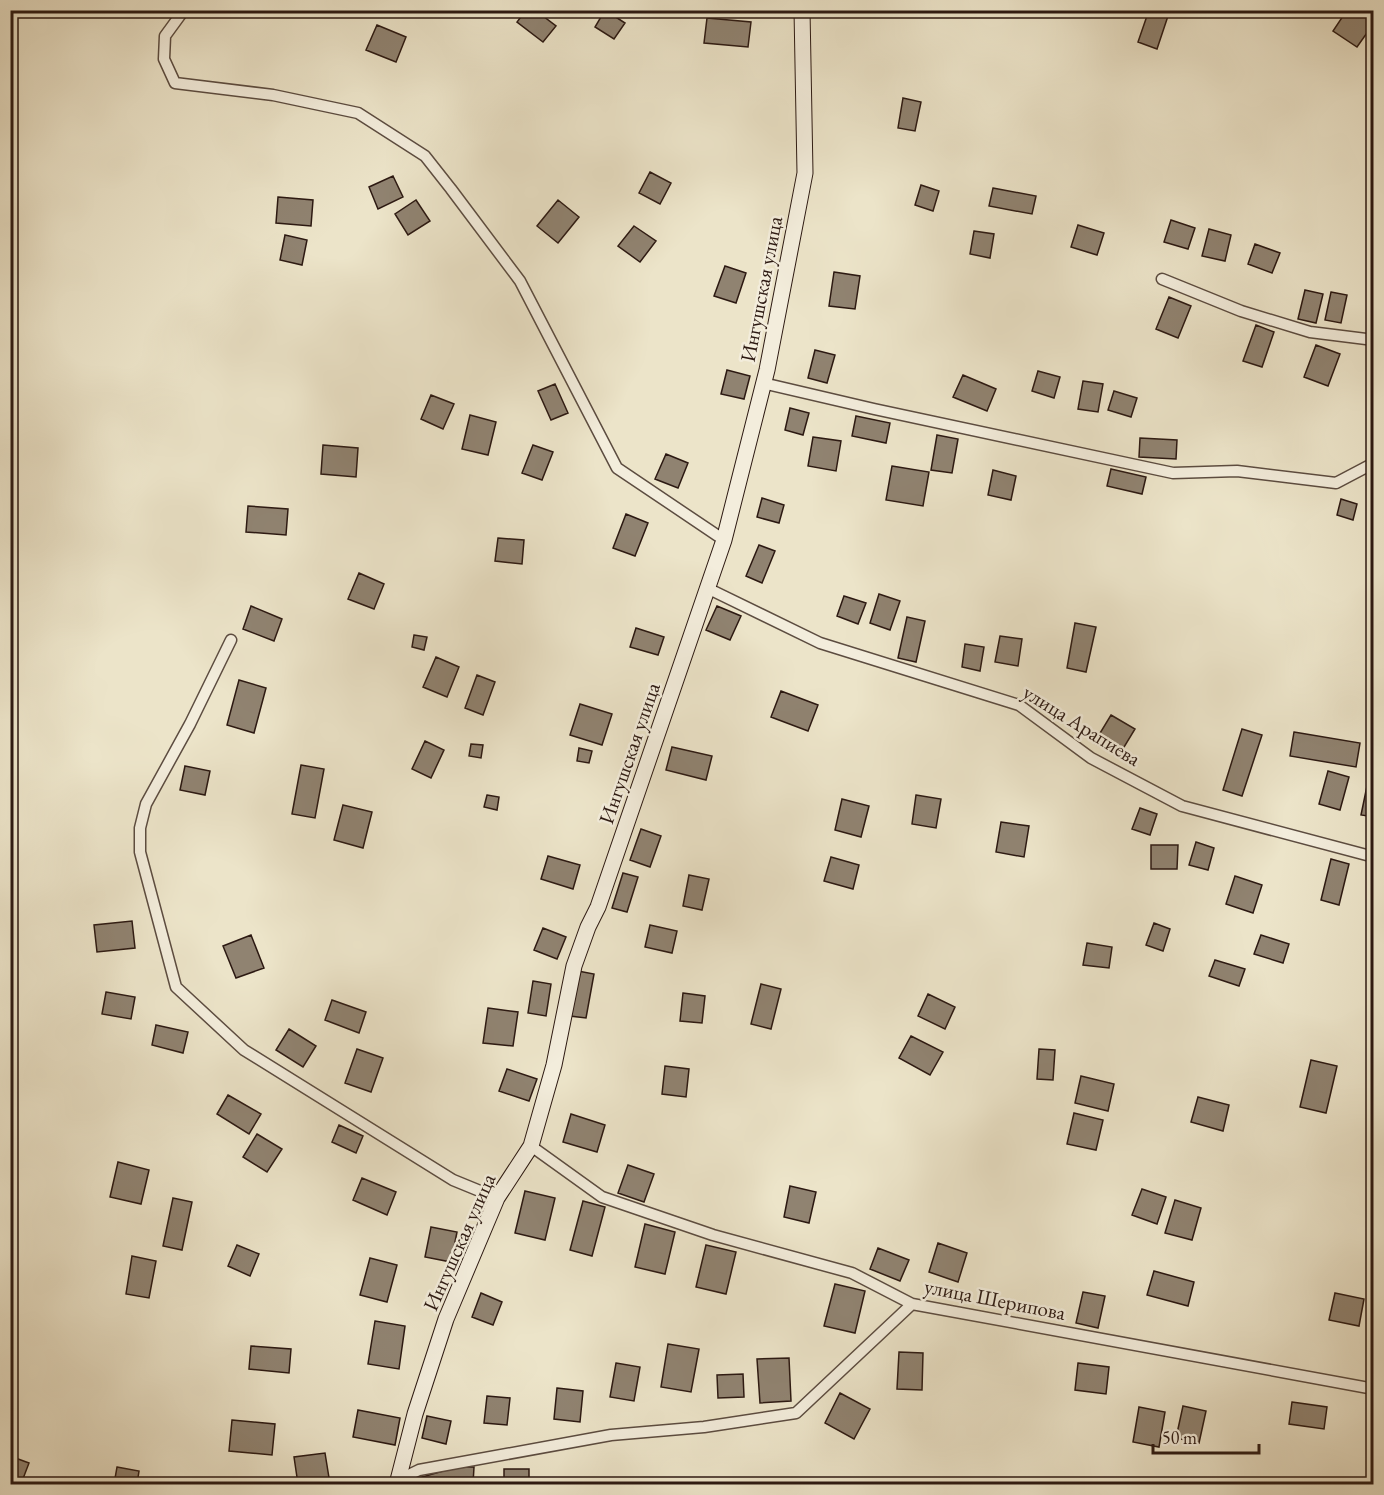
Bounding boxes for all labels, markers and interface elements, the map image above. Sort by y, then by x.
street label: Ингушская улица [734,213,788,364]
street label: Ингушская улица [592,678,666,827]
street label: улица Арапиева [1018,678,1146,772]
street label: Ингушская улица [417,1168,502,1315]
street label: улица Шерипова [922,1272,1069,1326]
scale bar [1153,1417,1260,1455]
text: 50 m [1162,1426,1197,1449]

